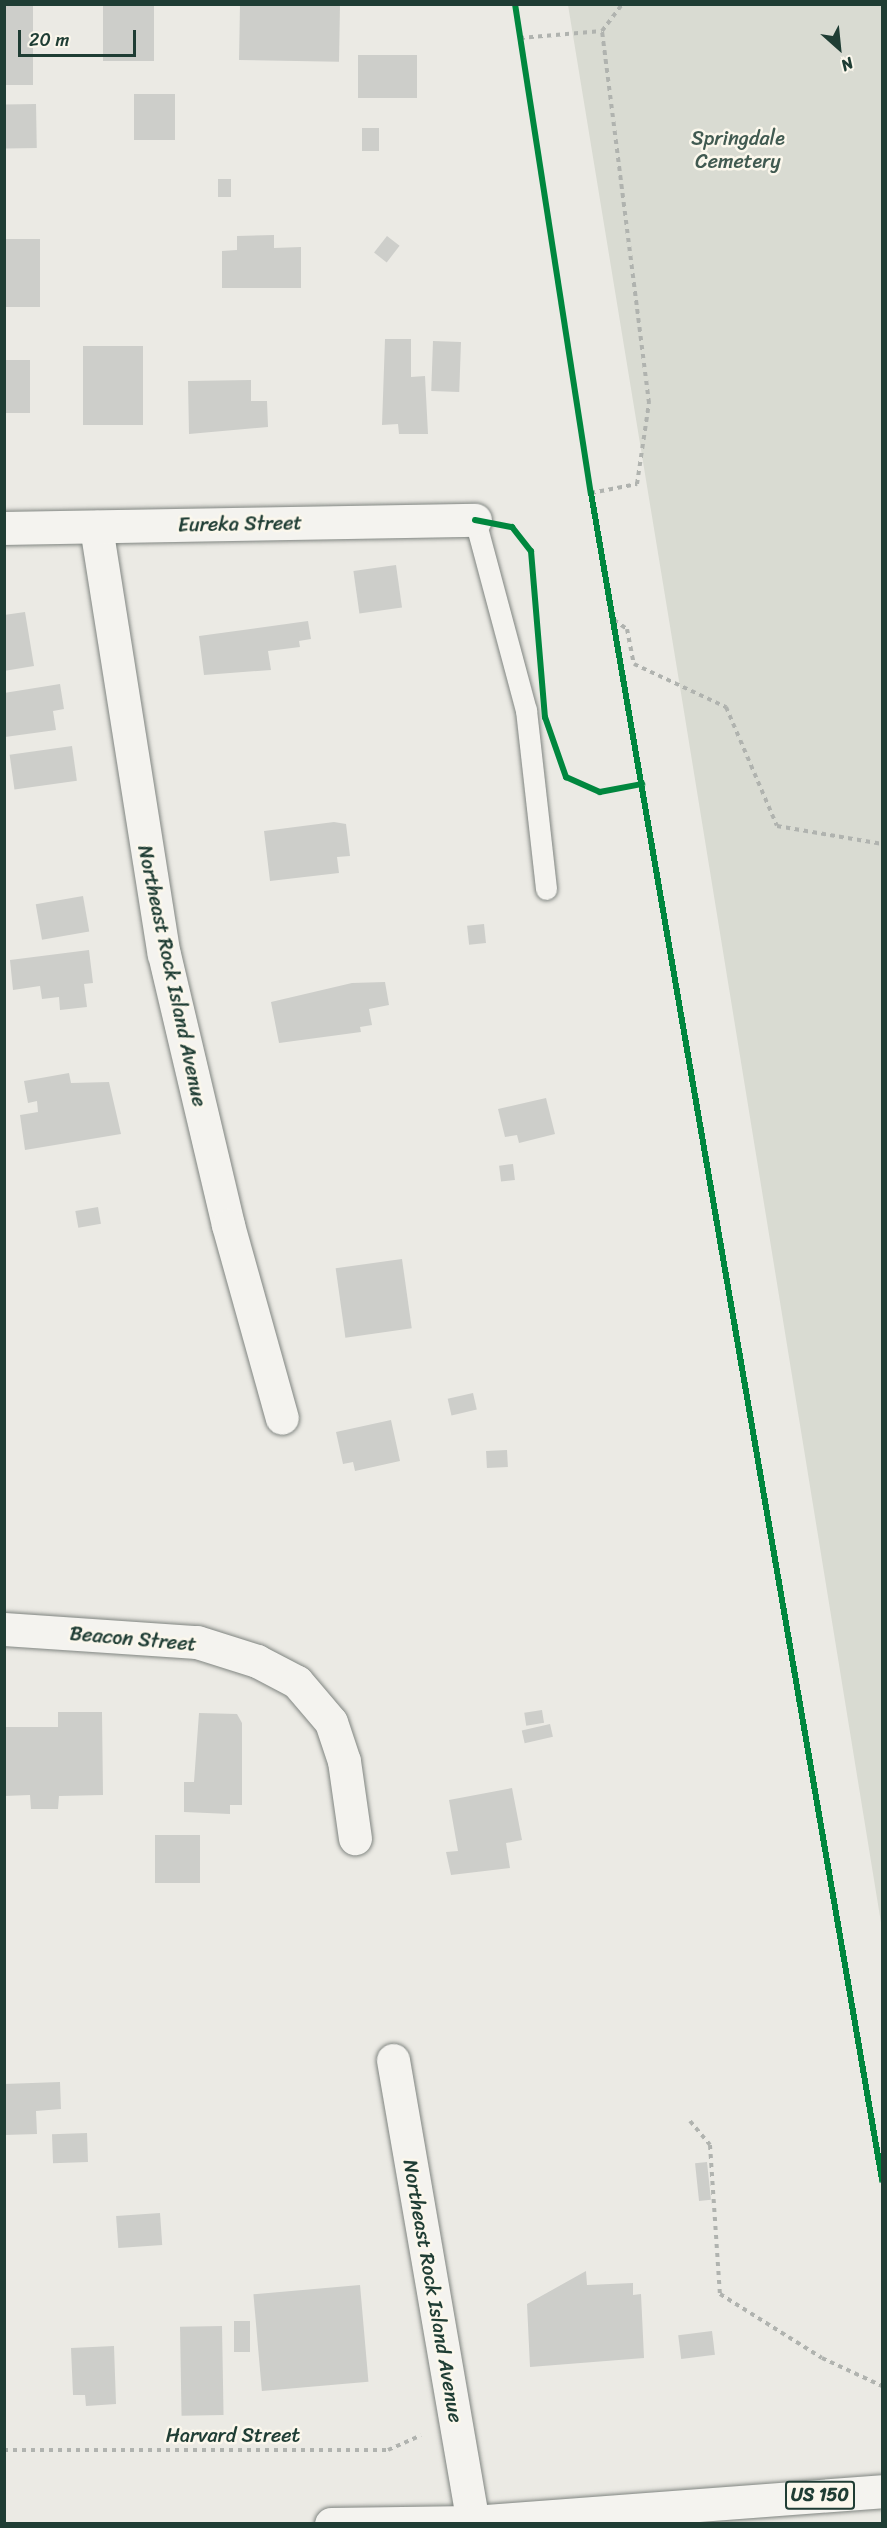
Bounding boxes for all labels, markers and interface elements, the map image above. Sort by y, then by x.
scale bar [21,18,140,56]
north arrow [809,18,869,78]
text: 20 m [29,24,69,56]
text: N [836,49,859,80]
park label: Springdale Cemetery [691,126,785,173]
street label: Eureka Street [178,511,302,537]
street label: Northeast Rock Island Avenue [133,843,211,1109]
street label: Beacon Street [69,1622,197,1656]
street label: Northeast Rock Island Avenue [398,2158,468,2424]
street label: Harvard Street [166,2423,300,2447]
road number: US 150 [784,2480,856,2510]

